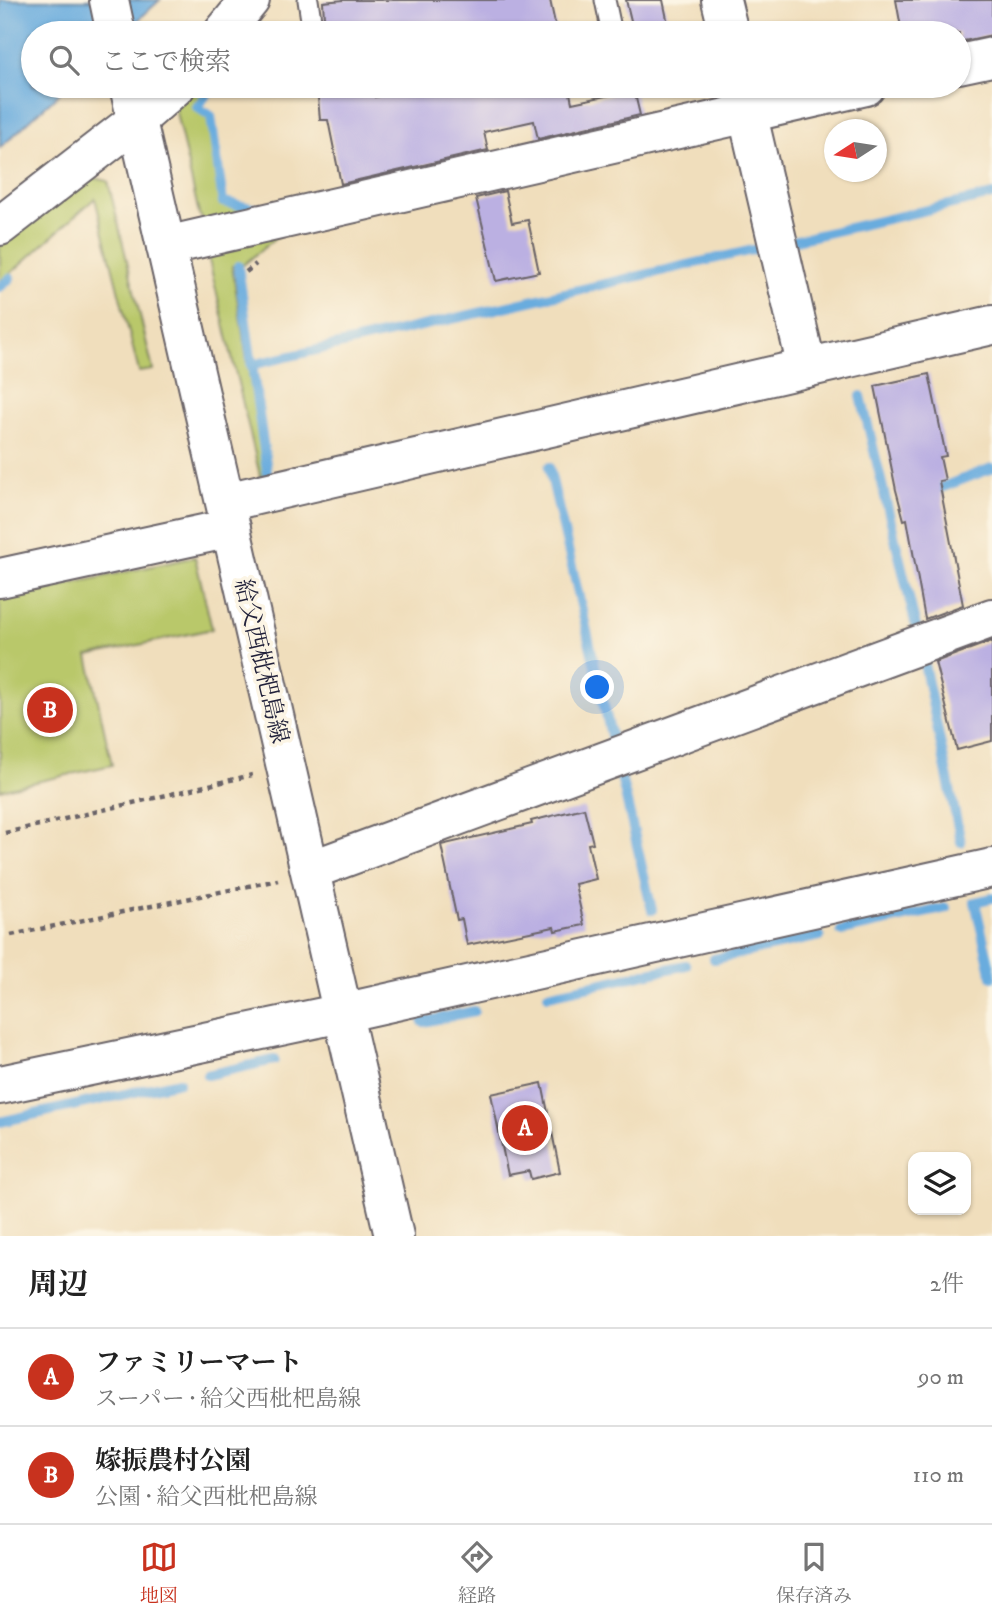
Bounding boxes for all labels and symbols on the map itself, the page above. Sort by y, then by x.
north arrow [824,119,887,182]
street label: 給父西枇杷島線 [228,576,295,746]
your location [580,670,614,704]
pin: B [27,684,73,736]
pin: A [502,1102,548,1154]

